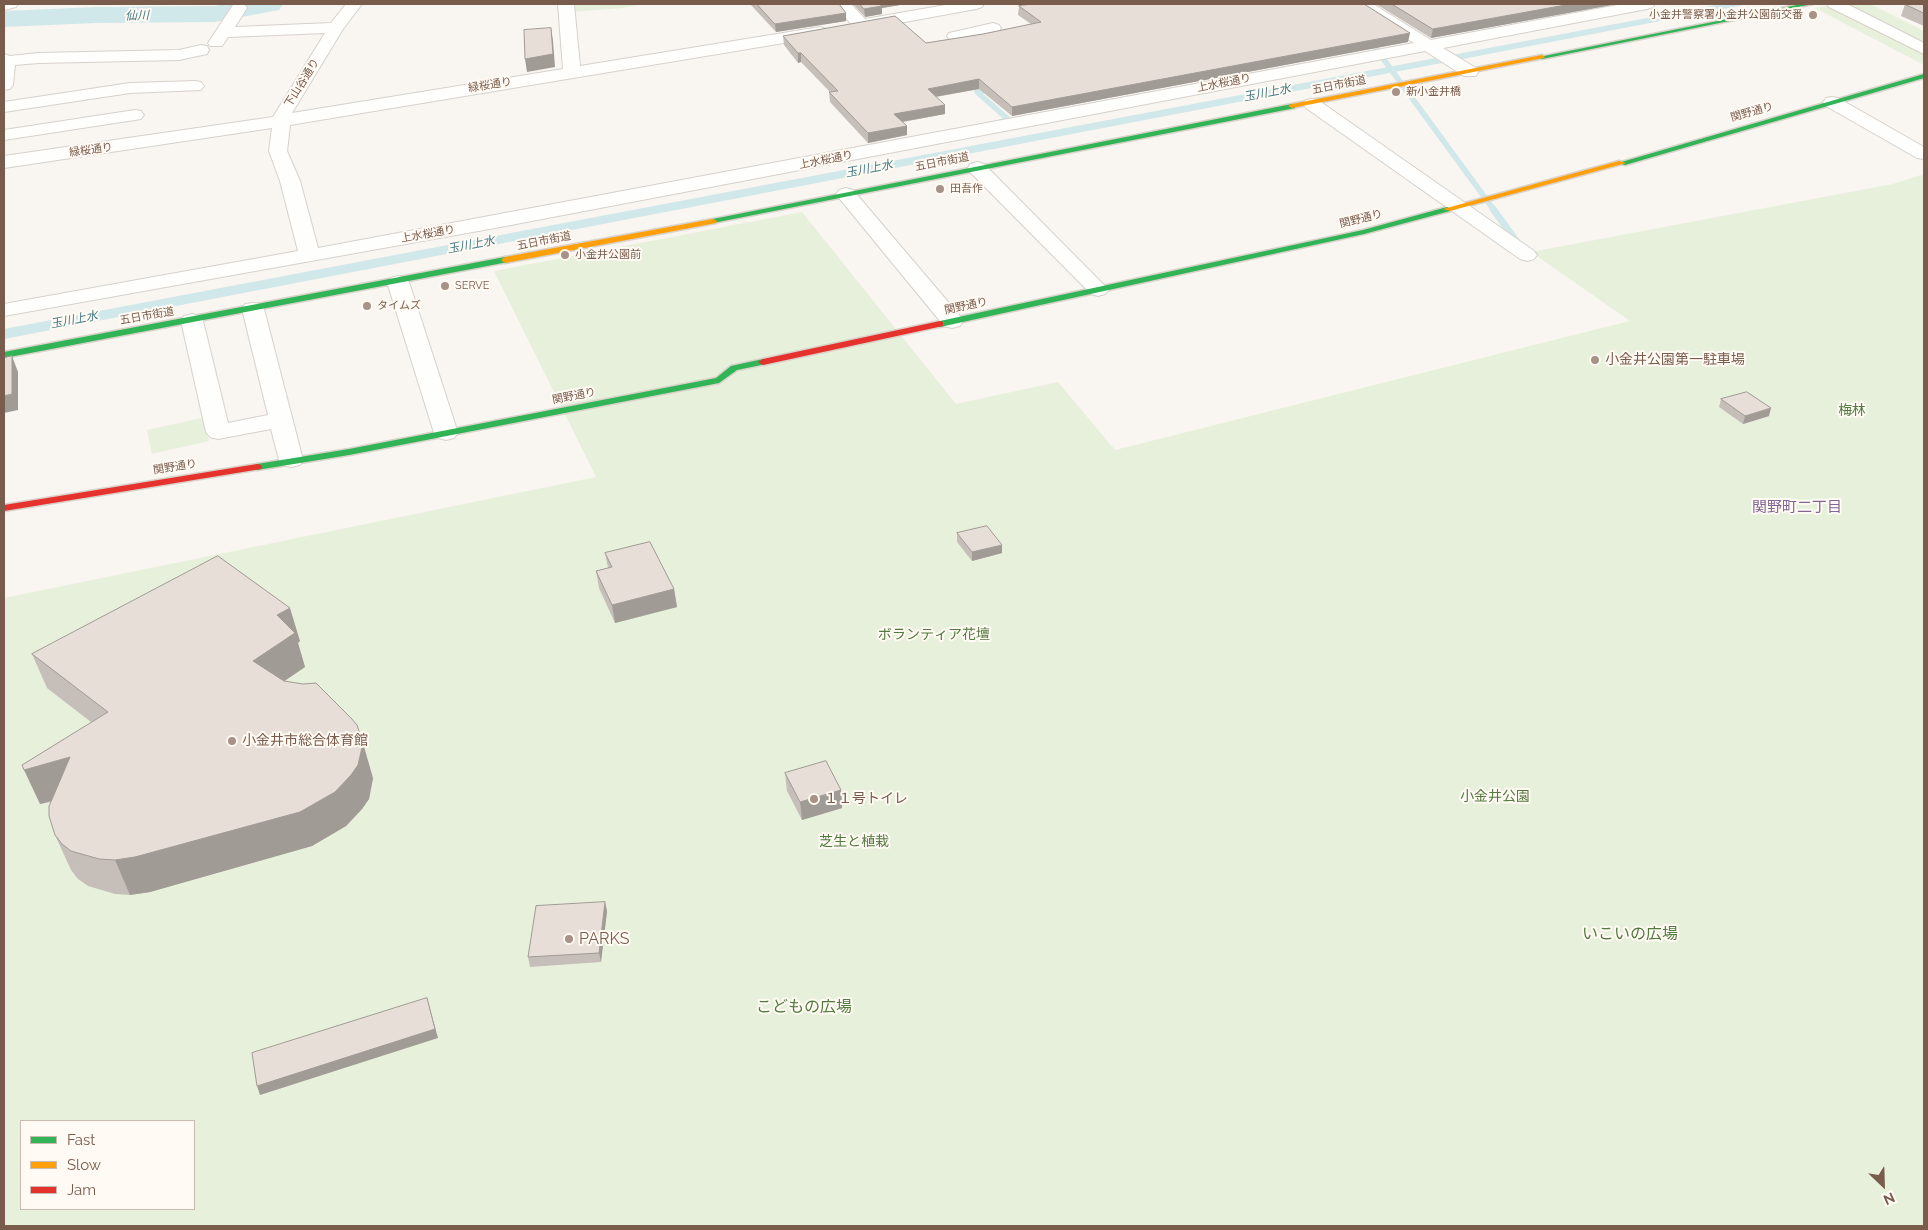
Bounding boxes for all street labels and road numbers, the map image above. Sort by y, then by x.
street label: 下山谷通り [282,56,322,110]
street label: 上水桜通り [1196,71,1252,95]
street label: 五日市街道 [1311,73,1367,97]
street label: 緑桜通り [467,75,513,95]
street label: 関野通り [1729,100,1775,124]
street label: 緑桜通り [68,140,114,160]
street label: 上水桜通り [798,148,854,172]
street label: 五日市街道 [914,150,970,174]
street label: 関野通り [1338,207,1384,231]
street label: 上水桜通り [400,223,456,245]
street label: 五日市街道 [516,229,572,253]
street label: 関野通り [943,295,989,317]
street label: 五日市街道 [119,305,175,327]
street label: 関野通り [551,385,597,407]
street label: 関野通り [152,457,198,477]

